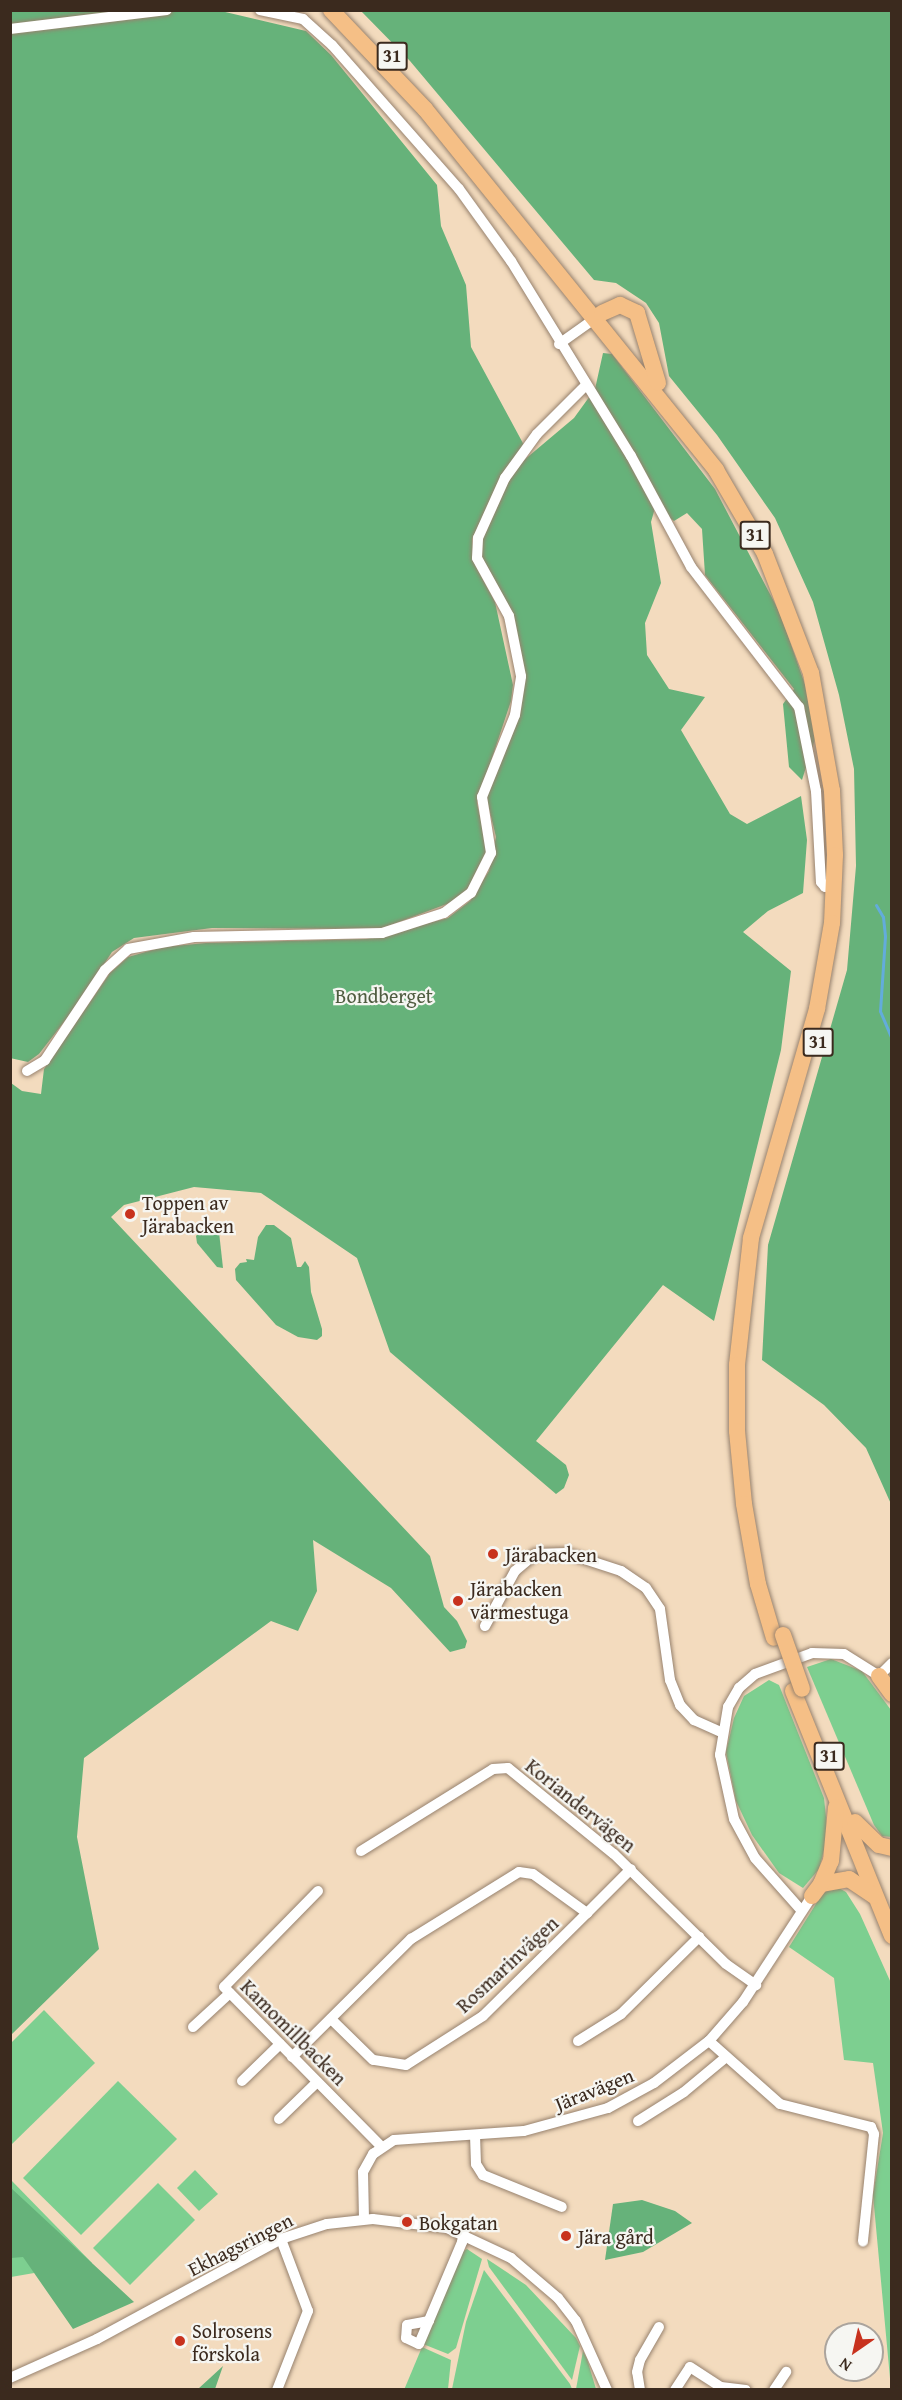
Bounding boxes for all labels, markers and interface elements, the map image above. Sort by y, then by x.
road number: 31 [376,41,408,71]
road number: 31 [738,520,771,550]
park label: Bondberget [335,983,433,1007]
road number: 31 [802,1027,834,1057]
place label: Toppen av Järabacken [142,1190,234,1237]
marker: Toppen av Järabacken [123,1207,137,1221]
place label: Järabacken [505,1542,597,1566]
marker: Järabacken [486,1547,500,1561]
place label: Järabacken värmestuga [470,1577,569,1624]
marker: Järabacken värmestuga [451,1594,465,1608]
road number: 31 [812,1741,846,1771]
street label: Koriandervägen [521,1753,641,1857]
street label: Rosmarinvägen [451,1911,563,2017]
street label: Kamomillbacken [236,1974,352,2090]
street label: Järavägen [551,2062,637,2116]
street label: Ekhagsringen [184,2207,296,2281]
place label: Bokgatan [419,2210,498,2234]
marker: Bokgatan [400,2215,414,2229]
place label: Jära gård [578,2224,654,2248]
marker: Jära gård [559,2229,573,2243]
place label: Solrosens förskola [192,2318,272,2365]
north arrow [824,2322,884,2382]
marker: Solrosens förskola [173,2334,187,2348]
text: N [834,2352,856,2378]

